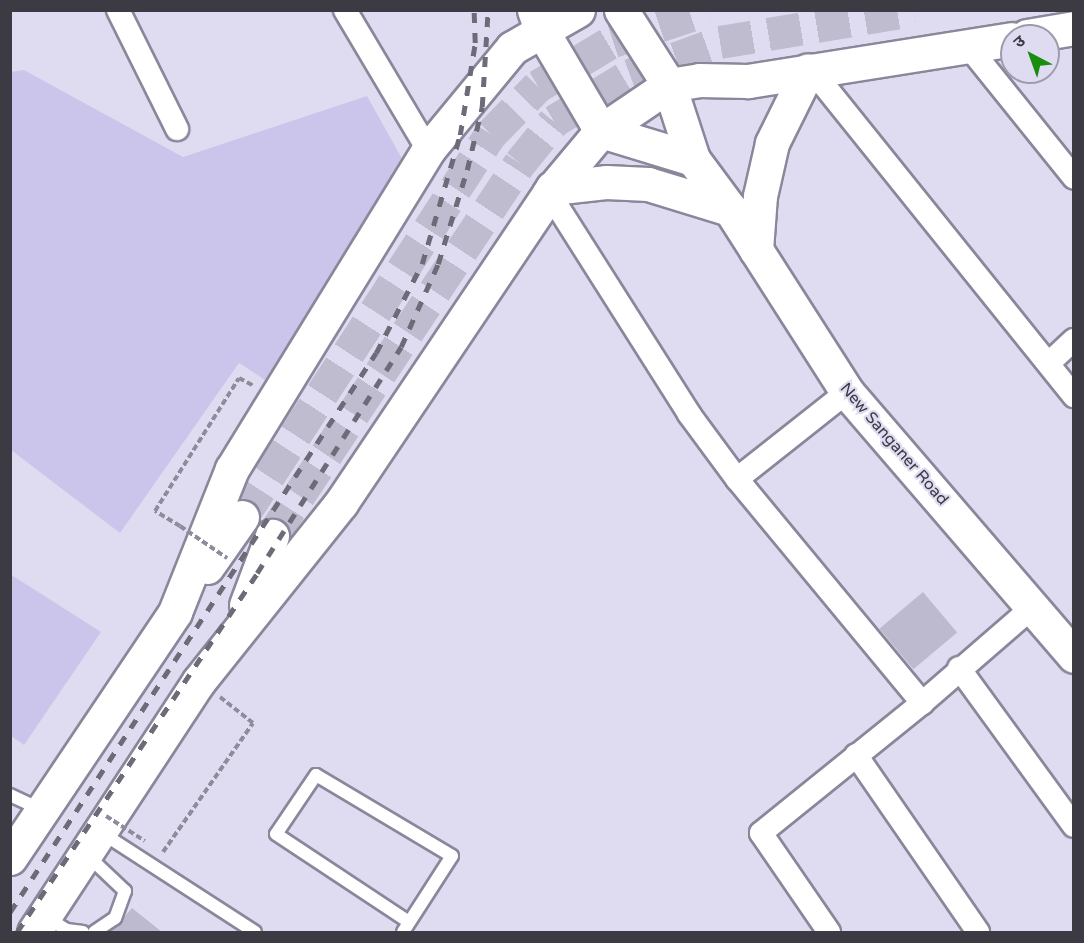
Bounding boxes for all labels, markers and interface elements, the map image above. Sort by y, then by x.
north arrow [1000,24,1060,84]
text: उ [1009,31,1030,53]
street label: New Sanganer Road [836,379,952,509]

